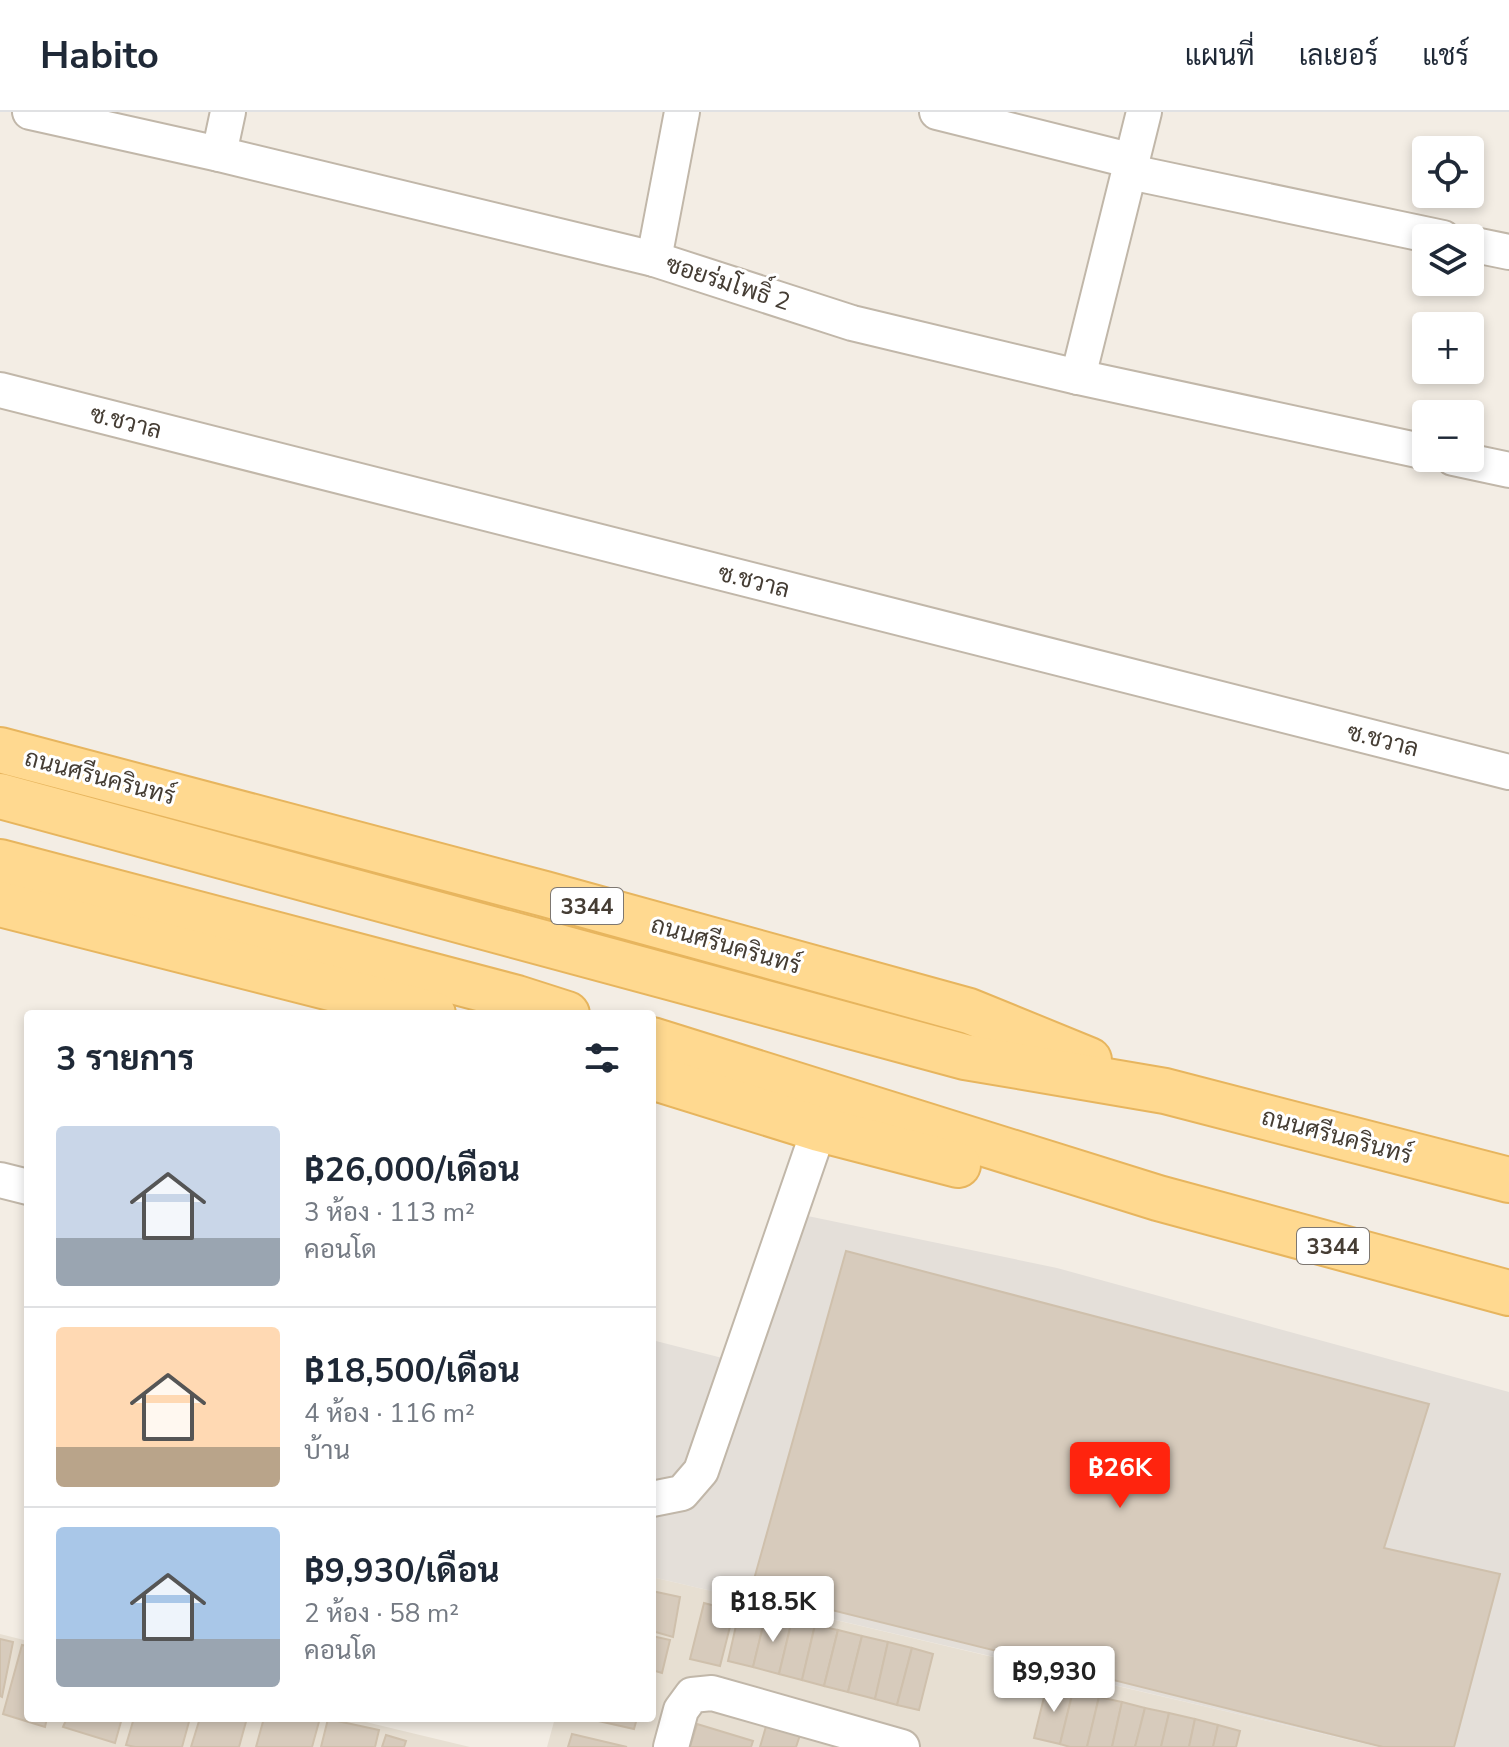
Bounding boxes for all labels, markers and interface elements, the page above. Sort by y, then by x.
text: Habito [40,30,159,81]
text: แผนที่ [1185,37,1255,75]
text: เลเยอร์ [1299,37,1378,75]
text: แชร์ [1422,37,1469,75]
map controls [1412,136,1484,472]
button: locate [1412,136,1484,208]
button: layers [1412,224,1484,296]
street label: ซอยร่มโพธิ์ 2 [662,242,796,318]
button: + [1412,312,1484,384]
street label: ซ.ชวาล [87,398,165,446]
button: − [1412,400,1484,472]
street label: ซ.ชวาล [715,557,793,605]
street label: ซ.ชวาล [1344,716,1422,764]
street label: ถนนศรีนครินทร์ [21,742,179,812]
road number: 3344 [551,888,623,924]
street label: ถนนศรีนครินทร์ [647,908,805,982]
text: 3 รายการ [56,1036,194,1082]
icon: filters [580,1036,624,1080]
street label: ถนนศรีนครินทร์ [1258,1101,1416,1171]
text: ฿26,000/เดือน [304,1147,520,1193]
icon: home [120,1158,216,1254]
text: 3 ห้อง · 113 m² [304,1195,475,1230]
road number: 3344 [1297,1228,1369,1264]
text: คอนโด [304,1232,377,1267]
text: ฿18,500/เดือน [304,1348,520,1394]
icon: home [120,1359,216,1455]
text: 4 ห้อง · 116 m² [304,1396,475,1431]
text: บ้าน [304,1433,350,1468]
pin: ฿26K [1073,1442,1167,1510]
text: ฿26K [1088,1450,1152,1485]
text: ฿9,930/เดือน [304,1548,500,1594]
icon: home [120,1559,216,1655]
pin: ฿18.5K [708,1576,838,1644]
text: ฿18.5K [730,1584,816,1619]
text: 2 ห้อง · 58 m² [304,1596,459,1631]
text: คอนโด [304,1633,377,1668]
pin: ฿9,930 [989,1646,1119,1714]
text: ฿9,930 [1012,1654,1096,1689]

